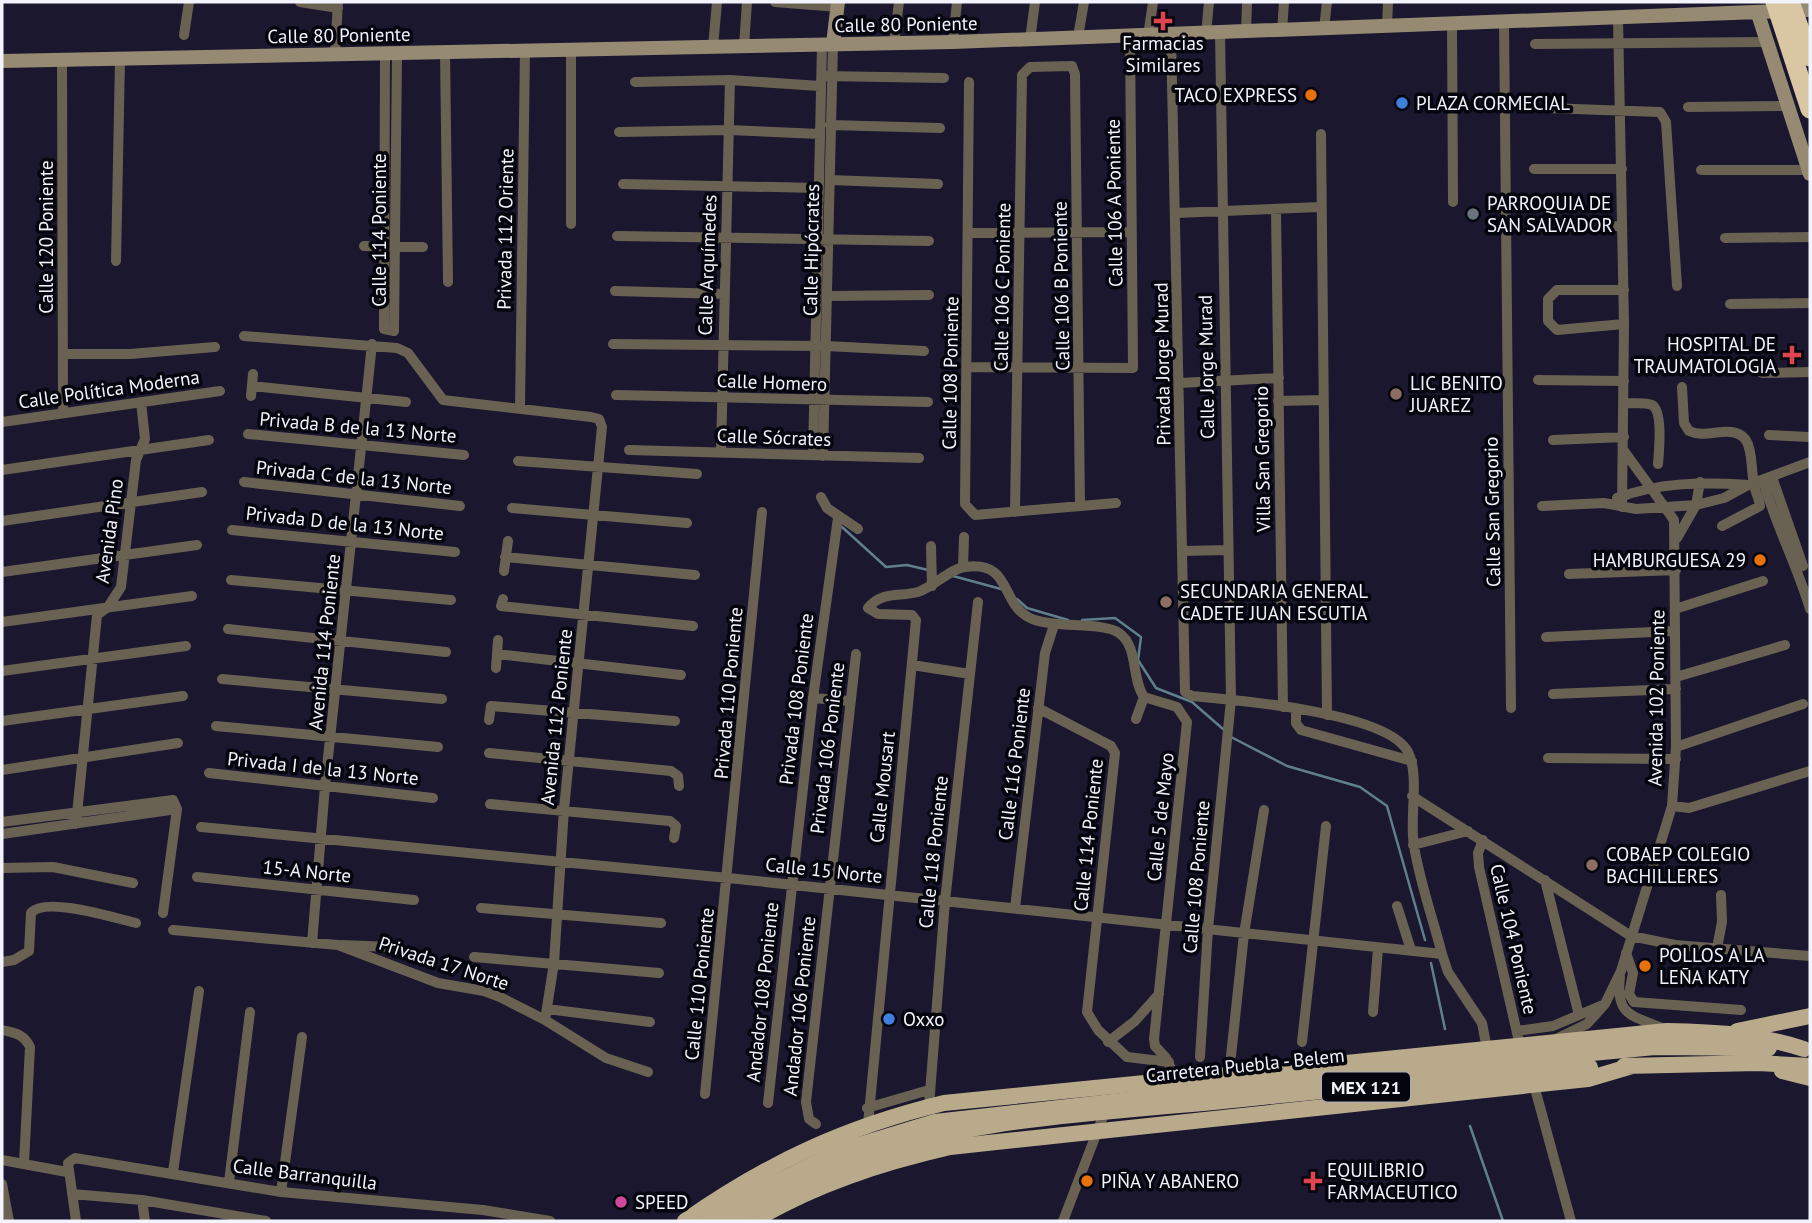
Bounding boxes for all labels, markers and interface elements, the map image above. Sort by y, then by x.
street label: Calle 80 Poniente [834,11,978,37]
marker: Farmacias Similares [1155,13,1171,29]
street label: Calle 80 Poniente [267,22,411,48]
place label: Farmacias Similares [1122,31,1204,77]
place label: TACO EXPRESS [1174,83,1297,107]
marker: TACO EXPRESS [1303,87,1319,103]
place label: PLAZA CORMECIAL [1416,91,1570,115]
marker: PLAZA CORMECIAL [1394,95,1410,111]
street label: Calle 106 A Poniente [1101,119,1127,287]
street label: Privada 112 Oriente [492,148,518,310]
street label: Calle 114 Poniente [367,153,391,307]
street label: Calle 120 Poniente [34,160,58,314]
street label: Calle Hipócrates [798,184,824,316]
place label: PARROQUIA DE SAN SALVADOR [1487,191,1613,237]
street label: Calle Arquímedes [693,194,721,336]
street label: Calle 106 B Poniente [1048,201,1074,371]
street label: Calle 106 C Poniente [989,202,1015,372]
marker: PARROQUIA DE SAN SALVADOR [1465,206,1481,222]
street label: Privada Jorge Murad [1149,282,1175,446]
street label: Calle Jorge Murad [1193,295,1219,439]
street label: Calle 108 Poniente [937,296,963,450]
place label: HOSPITAL DE TRAUMATOLOGIA [1634,332,1776,378]
marker: HOSPITAL DE TRAUMATOLOGIA [1782,345,1802,365]
street label: Calle Política Moderna [17,364,201,414]
street label: Calle Homero [716,368,828,396]
place label: LIC BENITO JUAREZ [1409,371,1503,417]
street label: Villa San Gregorio [1249,386,1275,533]
marker: LIC BENITO JUAREZ [1388,386,1404,402]
street label: Privada B de la 13 Norte [259,406,457,448]
street label: Calle Sócrates [716,423,832,451]
street label: Calle San Gregorio [1479,437,1505,587]
street label: Privada C de la 13 Norte [255,455,453,499]
street label: Avenida Pino [90,477,128,585]
street label: Privada D de la 13 Norte [245,501,445,545]
place label: HAMBURGUESA 29 [1593,548,1746,572]
marker: HAMBURGUESA 29 [1752,552,1768,568]
street label: Avenida 114 Poniente [303,553,345,731]
place label: SECUNDARIA GENERAL CADETE JUAN ESCUTIA [1180,579,1368,625]
marker: SECUNDARIA GENERAL CADETE JUAN ESCUTIA [1158,594,1174,610]
street label: Privada 110 Poniente [709,606,747,780]
street label: Avenida 102 Poniente [1642,609,1670,787]
street label: Privada 108 Poniente [774,612,818,786]
street label: Avenida 112 Poniente [535,628,577,806]
street label: Privada 106 Poniente [805,661,849,835]
street label: Calle 116 Poniente [993,686,1035,842]
street label: Calle Mousart [864,729,900,844]
street label: Privada I de la 13 Norte [226,746,420,790]
street label: Calle 5 de Mayo [1141,751,1179,883]
street label: Calle 114 Poniente [1068,757,1108,913]
street label: Calle 118 Poniente [913,774,953,930]
street label: Calle 108 Poniente [1177,800,1215,954]
place label: COBAEP COLEGIO BACHILLERES [1606,842,1750,888]
street label: Calle 15 Norte [764,852,884,888]
street label: 15-A Norte [262,854,352,888]
marker: COBAEP COLEGIO BACHILLERES [1584,857,1600,873]
street label: Calle 104 Poniente [1485,862,1543,1016]
street label: Andador 108 Poniente [741,901,783,1083]
street label: Calle 110 Poniente [679,906,719,1062]
street label: Andador 106 Poniente [778,915,820,1097]
street label: Privada 17 Norte [376,931,512,995]
place label: POLLOS A LA LEÑA KATY [1659,943,1765,989]
marker: POLLOS A LA LEÑA KATY [1637,958,1653,974]
place label: Oxxo [903,1007,944,1031]
marker: Oxxo [881,1011,897,1027]
street label: Carretera Puebla - Belem [1144,1043,1346,1087]
road number: MEX 121 [1322,1072,1410,1102]
street label: Calle Barranquilla [232,1153,378,1195]
place label: EQUILIBRIO FARMACEUTICO [1327,1158,1458,1204]
place label: PIÑA Y ABANERO [1101,1169,1239,1193]
marker: PIÑA Y ABANERO [1079,1173,1095,1189]
marker: EQUILIBRIO FARMACEUTICO [1305,1173,1321,1189]
place label: SPEED [635,1190,689,1214]
marker: SPEED [613,1194,629,1210]

